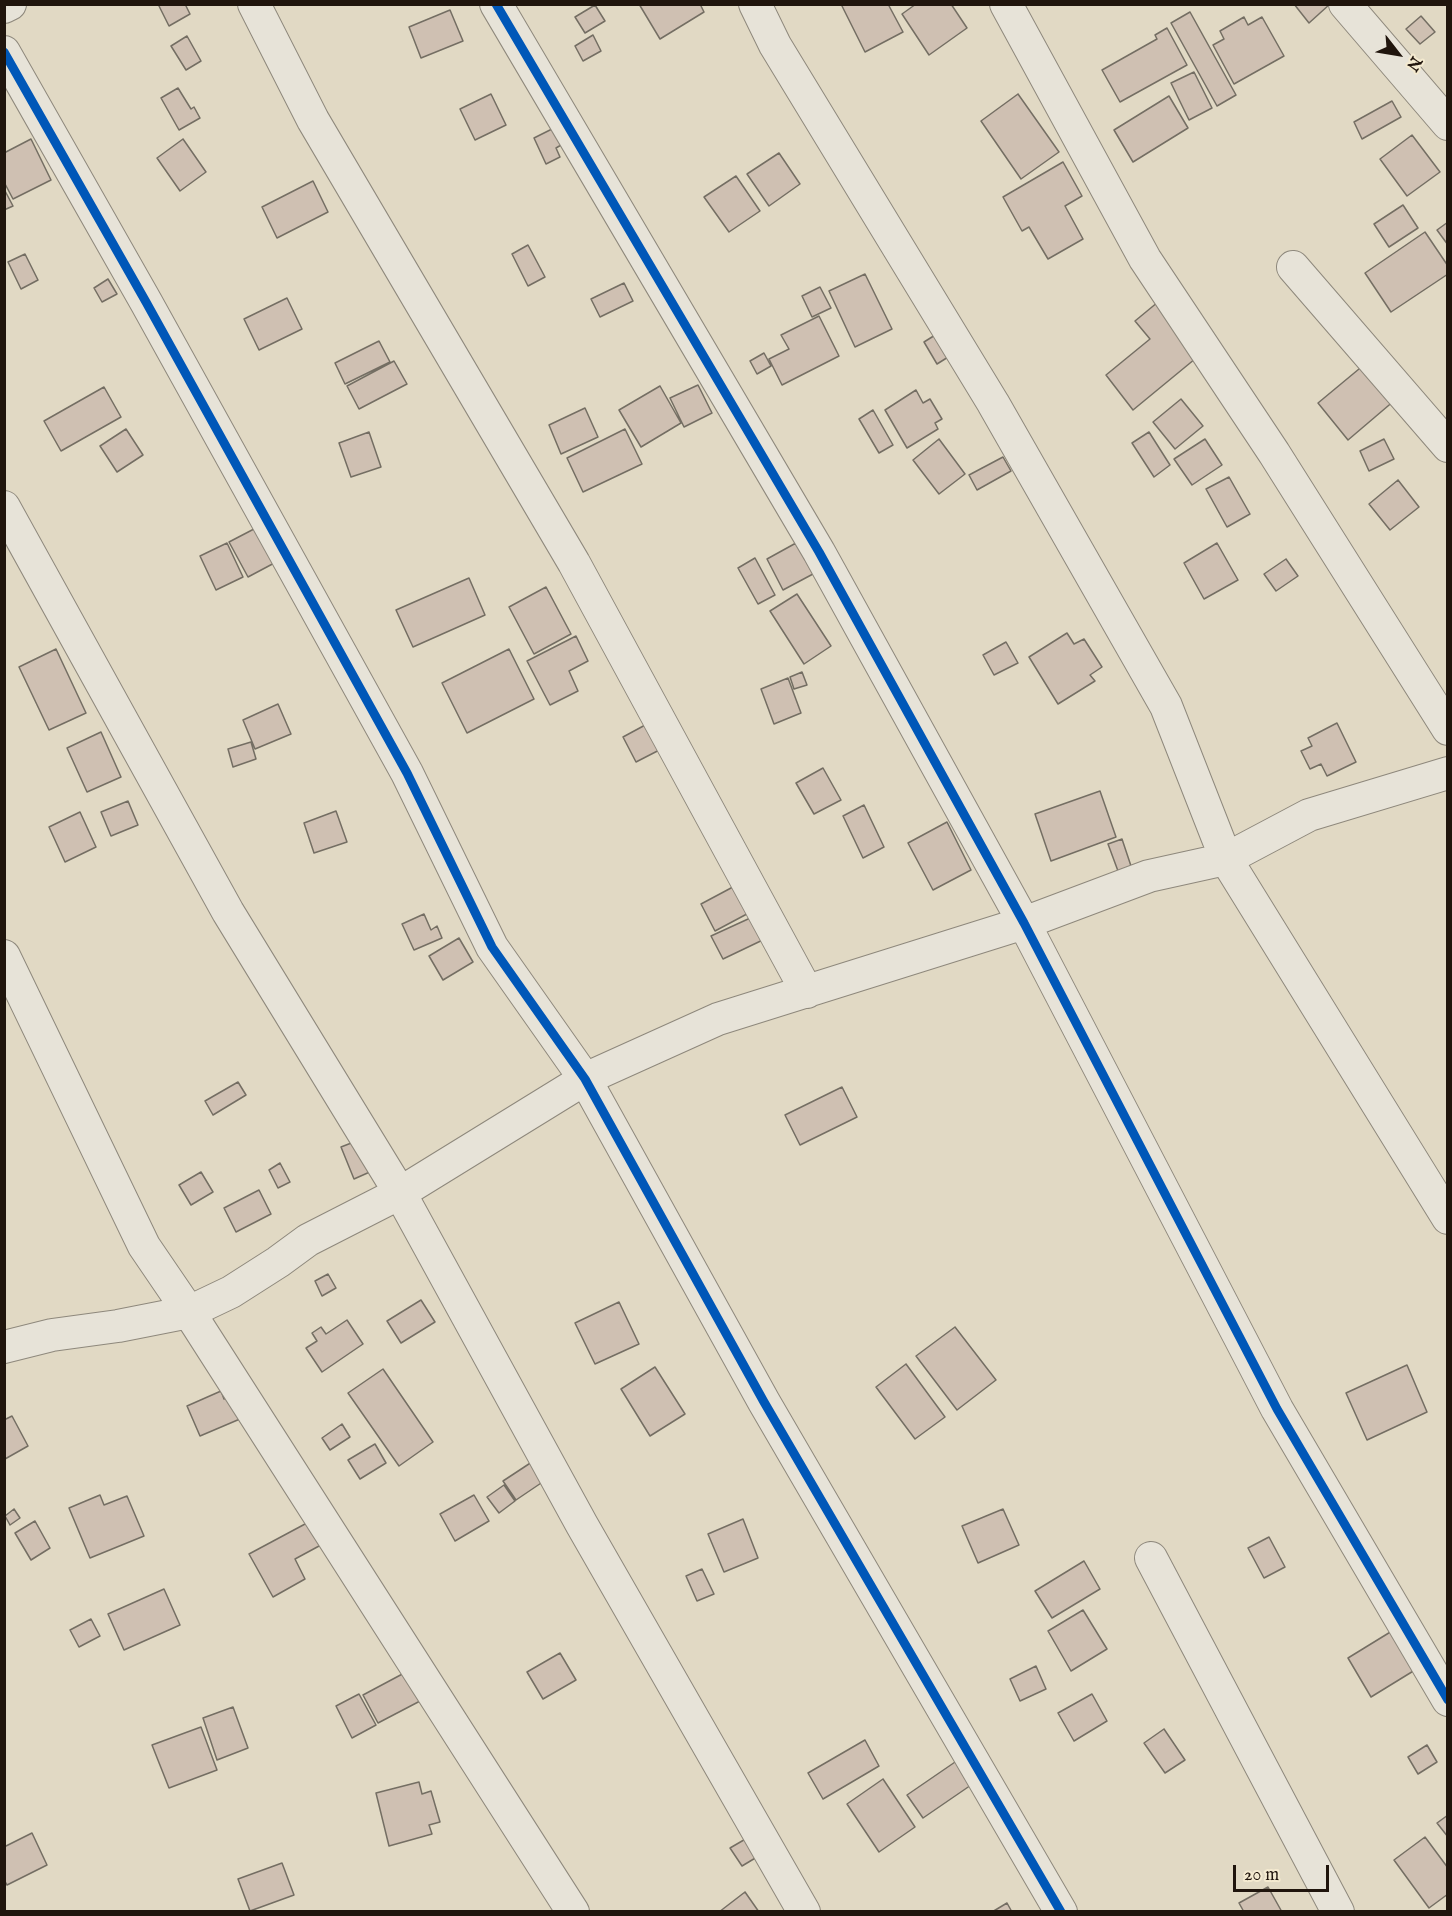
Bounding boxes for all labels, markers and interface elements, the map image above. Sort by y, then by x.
north arrow [1368,24,1428,84]
text: N [1401,52,1426,74]
scale bar [1236,1853,1332,1891]
text: 20 m [1244,1864,1279,1887]

